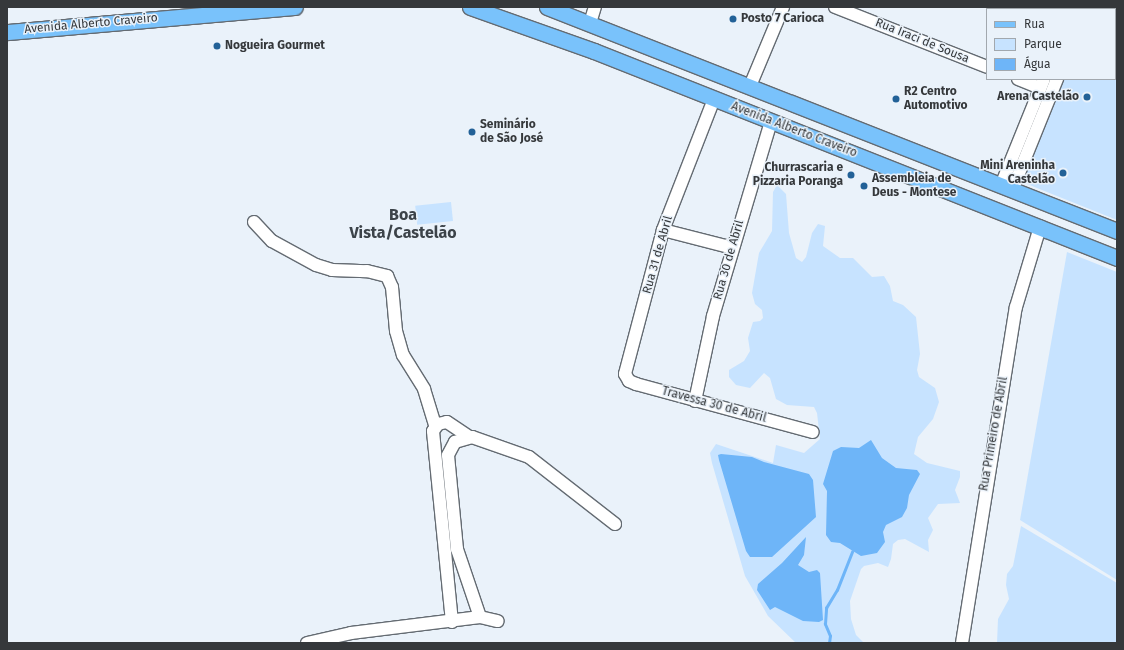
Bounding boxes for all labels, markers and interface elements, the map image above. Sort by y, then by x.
legend [986,8,1116,80]
street label: Avenida Alberto Craveiro [24,11,158,37]
place label: Posto 7 Carioca [741,12,824,26]
marker: Posto 7 Carioca [728,14,738,24]
street label: Rua Iraci de Sousa [873,16,971,66]
text: Rua [1024,17,1045,31]
text: Parque [1024,37,1062,51]
place label: Nogueira Gourmet [225,39,325,53]
marker: Nogueira Gourmet [212,41,222,51]
text: Água [1024,57,1051,71]
place label: R2 Centro Automotivo [904,85,968,113]
place label: Arena Castelão [997,90,1079,104]
marker: Arena Castelão [1082,92,1092,102]
marker: R2 Centro Automotivo [891,94,901,104]
street label: Avenida Alberto Craveiro [729,99,859,161]
place label: Seminário de São José [480,118,543,146]
marker: Seminário de São José [467,127,477,137]
place label: Mini Areninha Castelão [980,159,1055,187]
place label: Churrascaria e Pizzaria Poranga [753,161,843,189]
marker: Mini Areninha Castelão [1058,168,1068,178]
marker: Churrascaria e Pizzaria Poranga [846,170,856,180]
place label: Assembleia de Deus - Montese [872,172,956,200]
marker: Assembleia de Deus - Montese [859,181,869,191]
district label: Boa Vista/Castelão [350,205,456,243]
street label: Rua 31 de Abril [640,214,676,296]
street label: Rua 30 de Abril [711,218,747,302]
street label: Rua Primeiro de Abril [977,376,1011,492]
street label: Travessa 30 de Abril [660,384,768,426]

